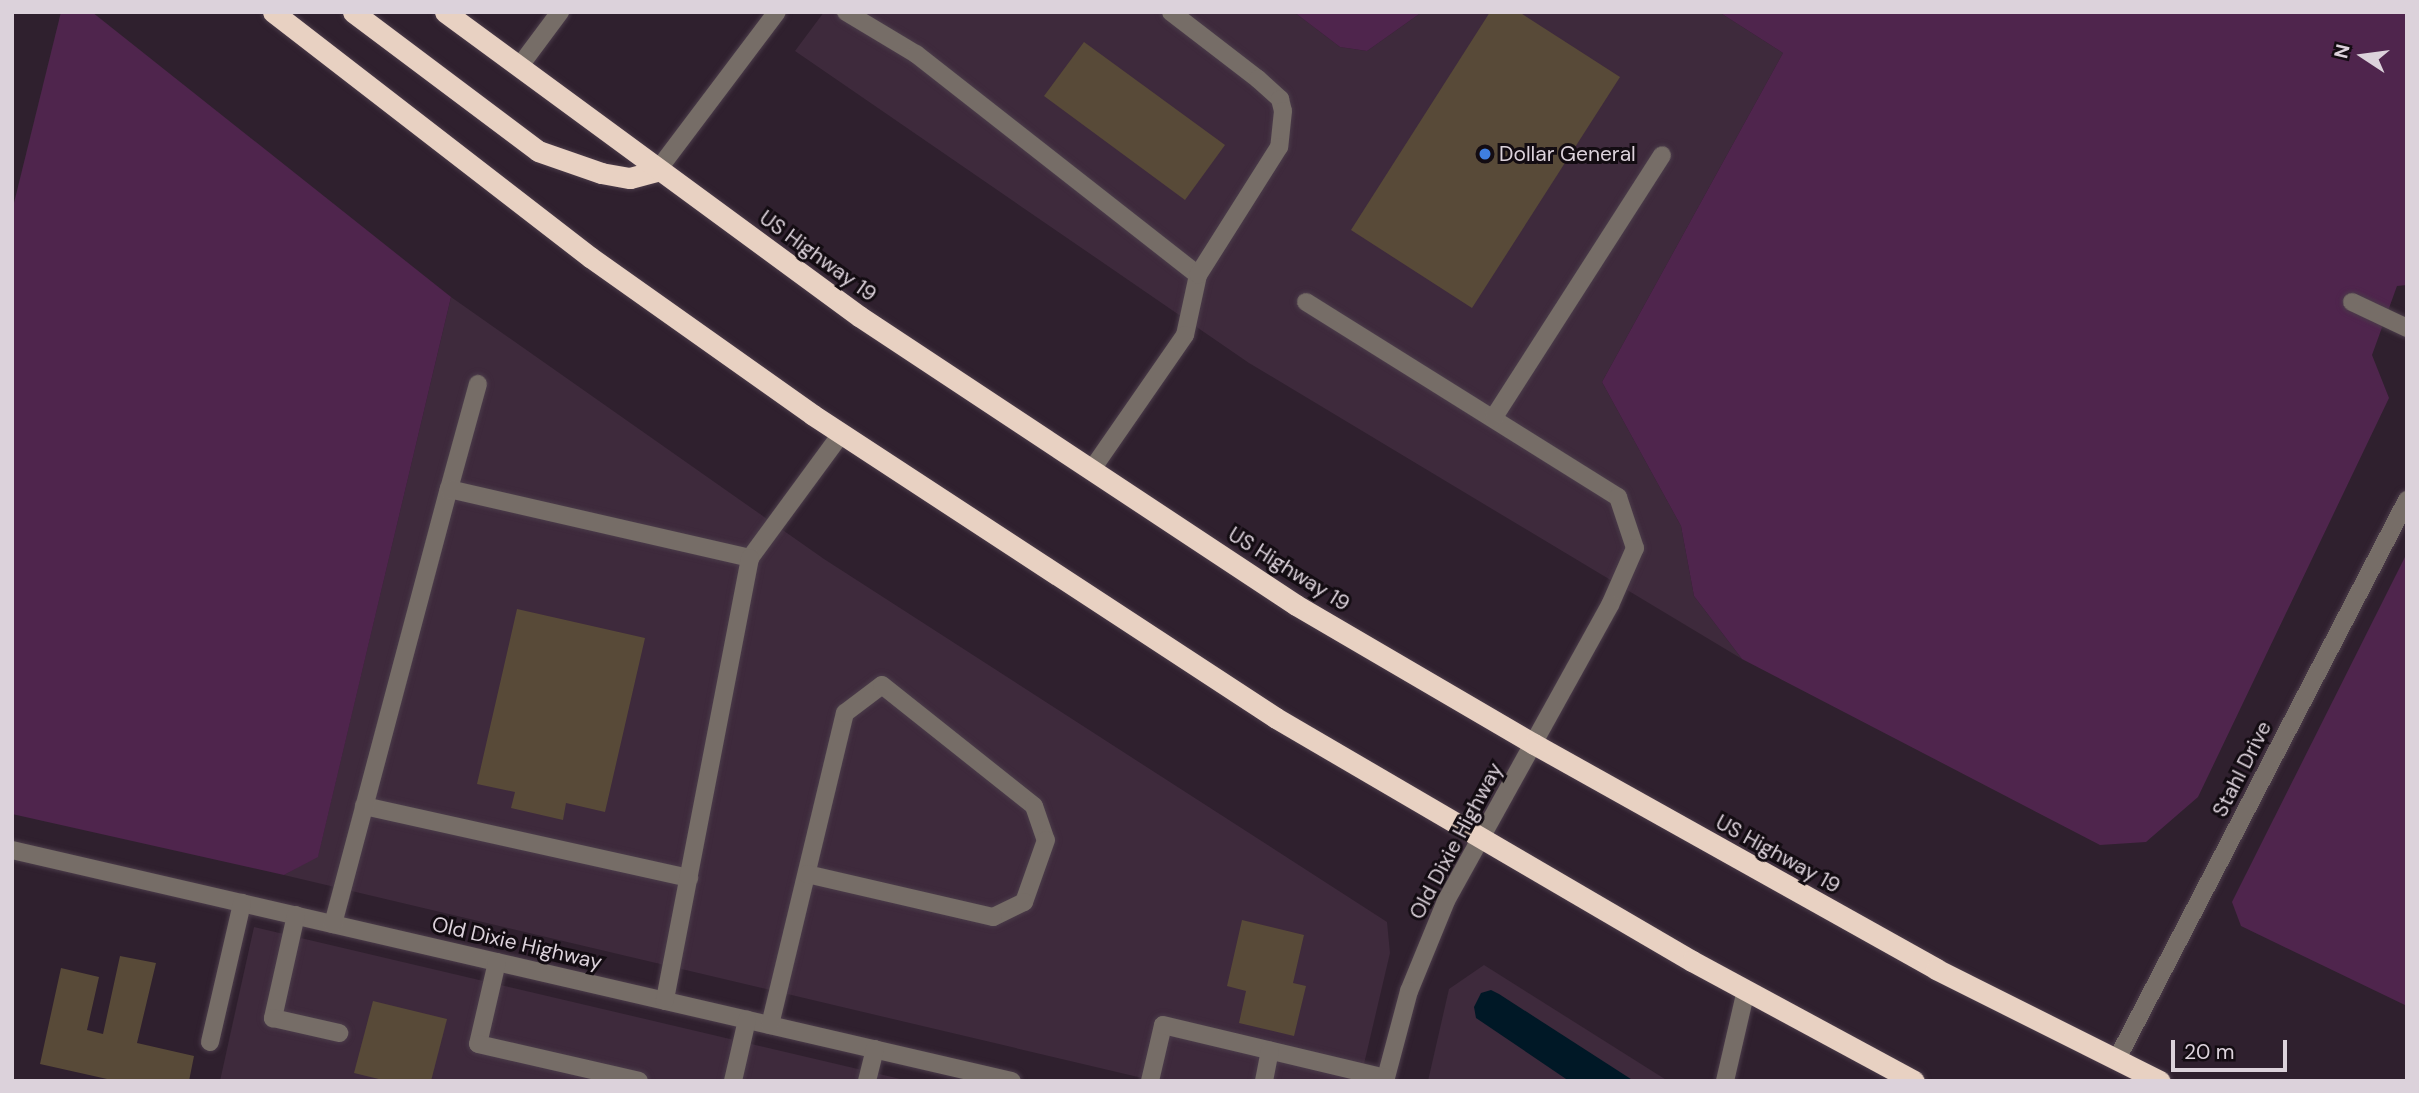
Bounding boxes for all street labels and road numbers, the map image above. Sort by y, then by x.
street label: US Highway 19 [755,205,881,307]
street label: US Highway 19 [1224,522,1354,616]
street label: Stahl Drive [2207,717,2277,821]
street label: Old Dixie Highway [1404,758,1508,924]
street label: US Highway 19 [1711,809,1845,899]
street label: Old Dixie Highway [430,911,604,975]

